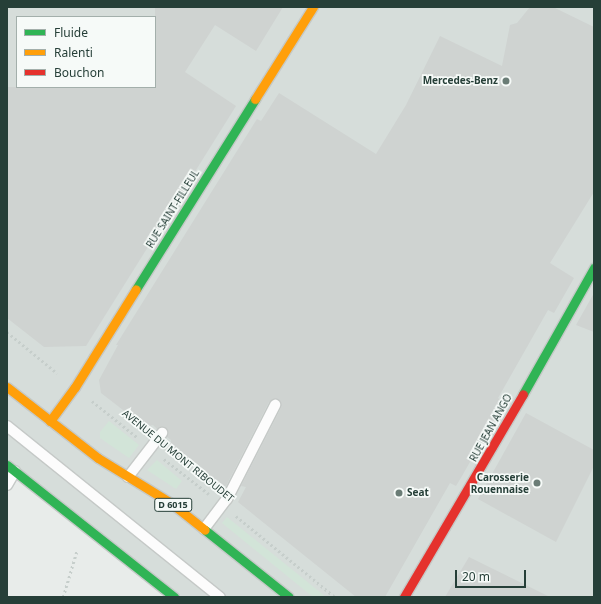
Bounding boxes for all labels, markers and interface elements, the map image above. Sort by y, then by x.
legend [16,16,156,88]
text: Fluide [54,24,88,41]
text: Ralenti [54,44,93,61]
text: Bouchon [54,64,104,81]
place label: Mercedes-Benz [423,75,498,87]
marker: Mercedes-Benz [501,76,511,86]
street label: RUE SAINT-FILLEUL [144,168,202,250]
street label: RUE JEAN ANGO [467,392,515,464]
street label: AVENUE DU MONT RIBOUDET [120,407,236,505]
place label: Carosserie Rouennaise [471,471,529,494]
marker: Carosserie Rouennaise [532,478,542,488]
place label: Seat [407,487,429,499]
marker: Seat [394,488,404,498]
road number: D 6015 [154,498,192,512]
scale bar [457,562,528,588]
text: 20 m [462,568,490,585]

